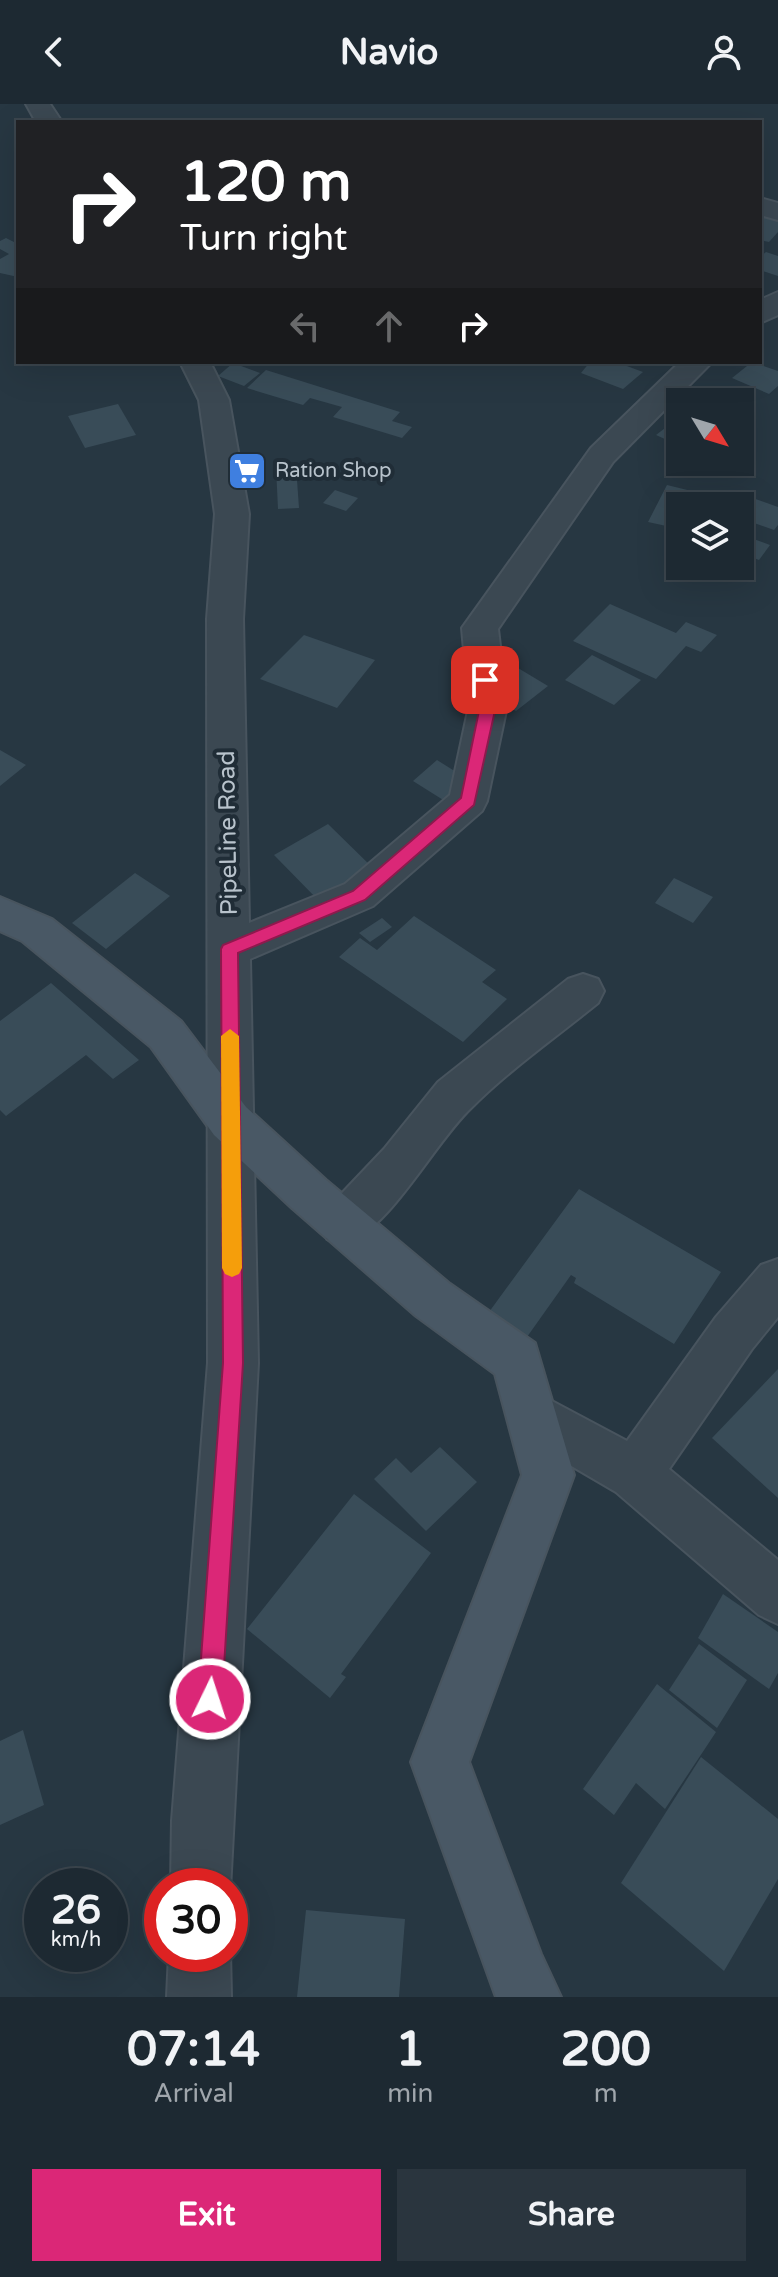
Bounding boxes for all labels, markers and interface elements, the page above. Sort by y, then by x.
icon: back [32,30,76,74]
icon: person [702,30,746,74]
text: Navio [340,31,438,74]
text: 120 m [180,149,351,216]
icon: right [48,152,152,256]
text: Turn right [180,217,347,260]
icon: left [283,304,327,348]
icon: ahead [367,304,411,348]
icon: right [451,304,495,348]
north arrow [666,388,754,476]
map controls [666,388,754,580]
supermarket icon: Ration Shop [226,450,268,492]
place label: Ration Shop [275,459,392,483]
button: layers [666,492,754,580]
pin [451,646,519,714]
icon: arrive [463,658,507,702]
street label: PipeLine Road [212,750,244,916]
position arrow [168,1657,252,1741]
speed limit sign: 30 [144,1868,248,1972]
text: 26 [51,1886,101,1934]
text: km/h [51,1928,101,1952]
text: 07:14 [127,2021,260,2079]
text: 1 [395,2021,425,2079]
text: 200 [560,2021,651,2079]
text: Arrival [153,2078,234,2109]
text: min [387,2078,433,2109]
text: m [594,2078,618,2109]
button: Exit [32,2169,381,2261]
button: Share [397,2169,746,2261]

